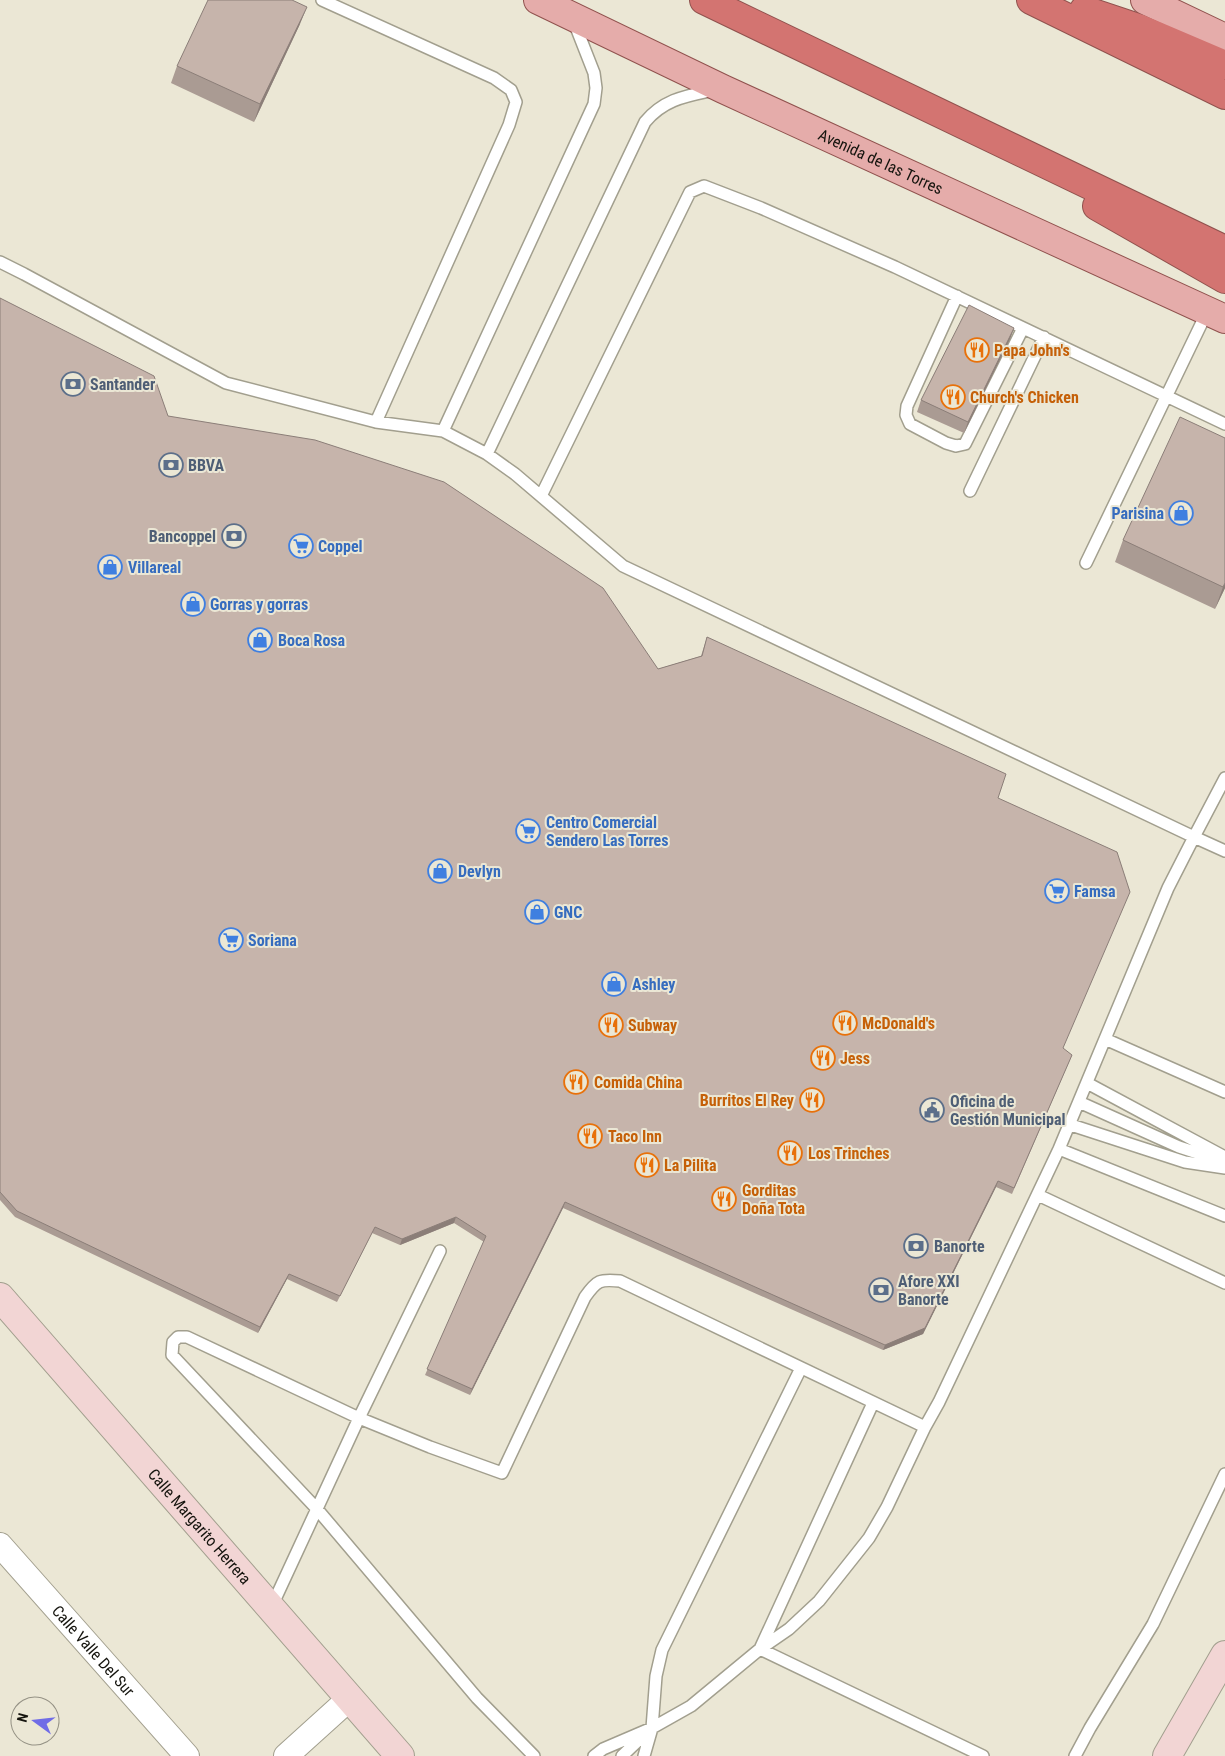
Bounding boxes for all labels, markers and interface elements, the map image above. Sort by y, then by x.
street label: Avenida de las Torres [815,125,946,199]
restaurant icon: Papa John's [964,337,990,363]
place label: Papa John's [994,341,1070,360]
bank icon: Santander [60,371,86,397]
place label: Santander [90,375,155,394]
restaurant icon: Church's Chicken [940,384,966,410]
place label: Church's Chicken [970,388,1079,407]
bank icon: BBVA [158,452,184,478]
place label: BBVA [188,456,224,475]
shop icon: Parisina [1168,500,1194,526]
place label: Parisina [1111,504,1164,523]
bank icon: Bancoppel [221,523,247,549]
place label: Bancoppel [149,527,216,546]
supermarket icon: Coppel [288,533,314,559]
place label: Coppel [318,537,363,556]
shop icon: Villareal [97,554,123,580]
place label: Villareal [128,558,181,577]
shop icon: Gorras y gorras [180,591,206,617]
place label: Gorras y gorras [210,595,308,614]
shop icon: Boca Rosa [247,627,273,653]
place label: Boca Rosa [278,631,346,650]
place label: Centro Comercial Sendero Las Torres [546,813,669,850]
supermarket icon: Centro Comercial Sendero Las Torres [515,818,541,844]
shop icon: Devlyn [427,858,453,884]
place label: Devlyn [458,862,501,881]
supermarket icon: Famsa [1044,878,1070,904]
place label: Famsa [1074,882,1116,901]
shop icon: GNC [524,899,550,925]
place label: GNC [554,903,582,922]
supermarket icon: Soriana [218,927,244,953]
place label: Soriana [248,931,297,950]
shop icon: Ashley [601,971,627,997]
place label: Ashley [632,975,675,994]
restaurant icon: McDonald's [832,1010,858,1036]
restaurant icon: Subway [598,1012,624,1038]
place label: McDonald's [862,1014,935,1033]
place label: Subway [628,1016,677,1035]
restaurant icon: Jess [810,1045,836,1071]
place label: Jess [840,1049,870,1068]
restaurant icon: Comida China [563,1069,589,1095]
place label: Comida China [594,1073,683,1092]
restaurant icon: Burritos El Rey [799,1087,825,1113]
place label: Burritos El Rey [700,1091,794,1110]
place label: Oficina de Gestión Municipal [950,1092,1066,1129]
public building icon: Oficina de Gestión Municipal [919,1097,945,1123]
restaurant icon: Taco Inn [577,1123,603,1149]
place label: Taco Inn [608,1127,662,1146]
restaurant icon: Los Trinches [777,1140,803,1166]
place label: Los Trinches [808,1144,890,1163]
restaurant icon: La Pilita [634,1152,660,1178]
place label: La Pilita [664,1156,717,1175]
place label: Gorditas Doña Tota [742,1181,806,1218]
restaurant icon: Gorditas Doña Tota [711,1186,737,1212]
bank icon: Banorte [903,1233,929,1259]
place label: Banorte [934,1237,985,1256]
place label: Afore XXI Banorte [898,1272,959,1309]
bank icon: Afore XXI Banorte [868,1277,894,1303]
street label: Calle Margarito Herrera [144,1465,255,1588]
street label: Calle Valle Del Sur [48,1602,138,1700]
north arrow [10,1696,60,1746]
text: N [14,1711,31,1724]

